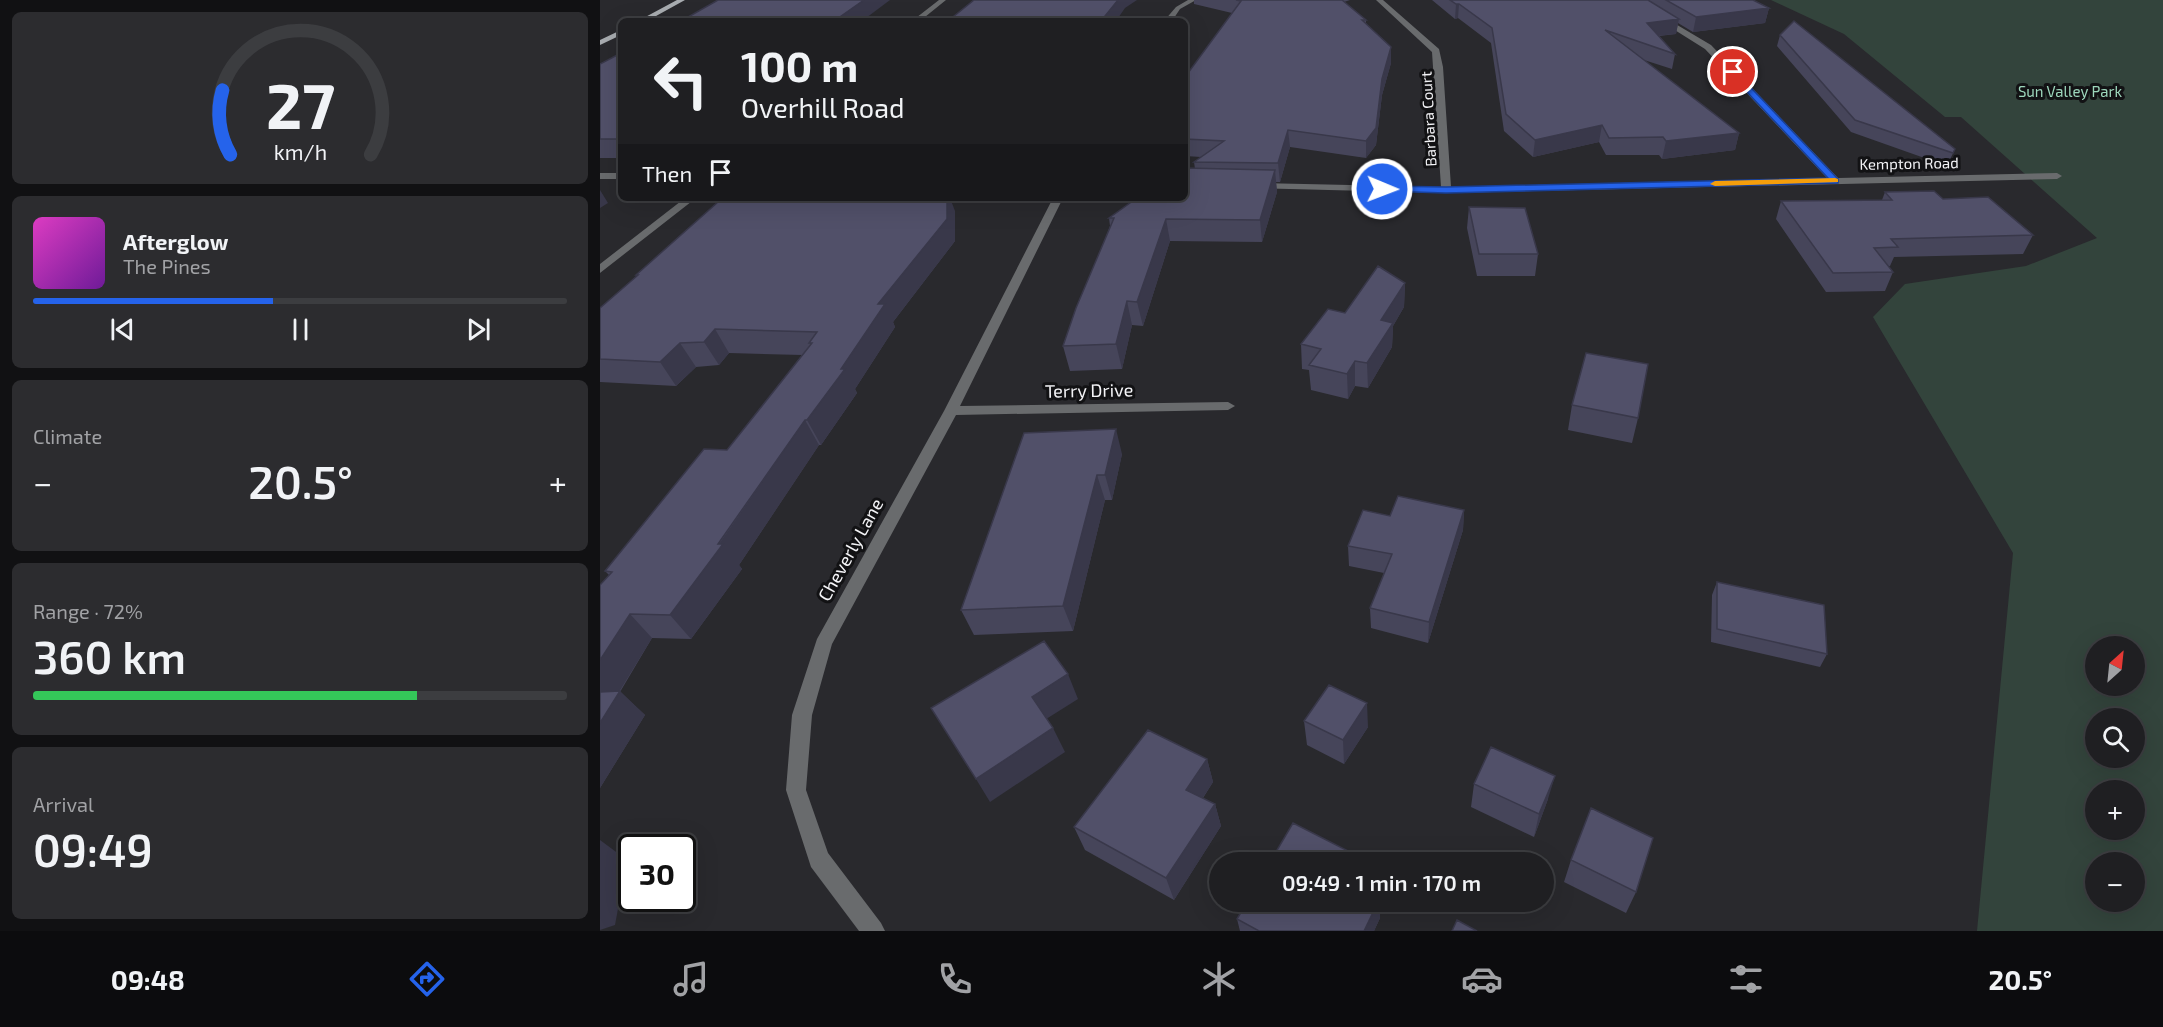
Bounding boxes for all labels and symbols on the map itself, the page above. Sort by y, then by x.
pin [1707,46,1758,97]
street label: Barbara Court [1417,71,1439,167]
park label: Sun Valley Park [2018,82,2122,100]
street label: Kempton Road [1859,153,1959,173]
position arrow [1350,157,1414,221]
street label: Terry Drive [1045,378,1133,402]
street label: Cheverly Lane [813,494,887,605]
north arrow [2085,636,2145,696]
speed limit sign: 30 [618,834,696,912]

